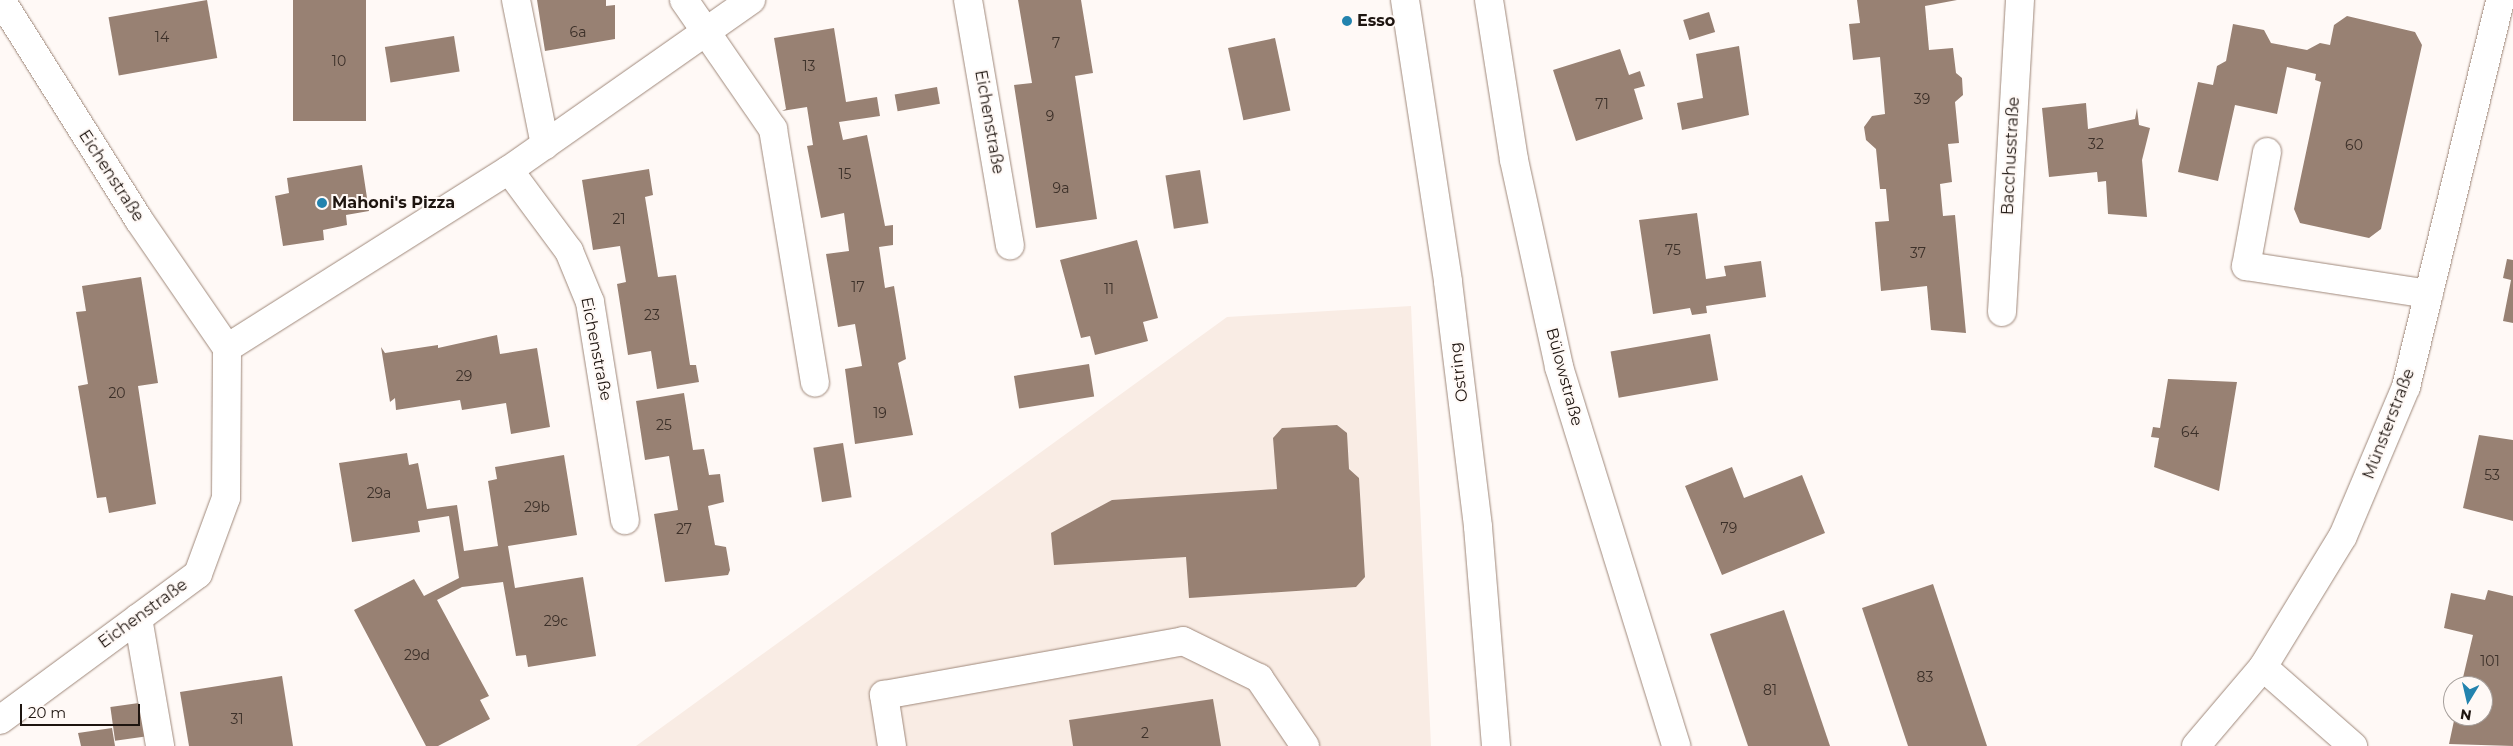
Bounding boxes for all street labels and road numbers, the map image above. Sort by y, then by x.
street label: Eichenstraße [970,69,1008,175]
street label: Bacchusstraße [1998,96,2024,216]
street label: Eichenstraße [74,127,148,225]
street label: Eichenstraße [577,296,615,402]
street label: Bülowstraße [1542,326,1586,428]
street label: Ostring [1446,341,1472,403]
street label: Münsterstraße [2359,366,2419,482]
street label: Eichenstraße [95,575,191,653]

